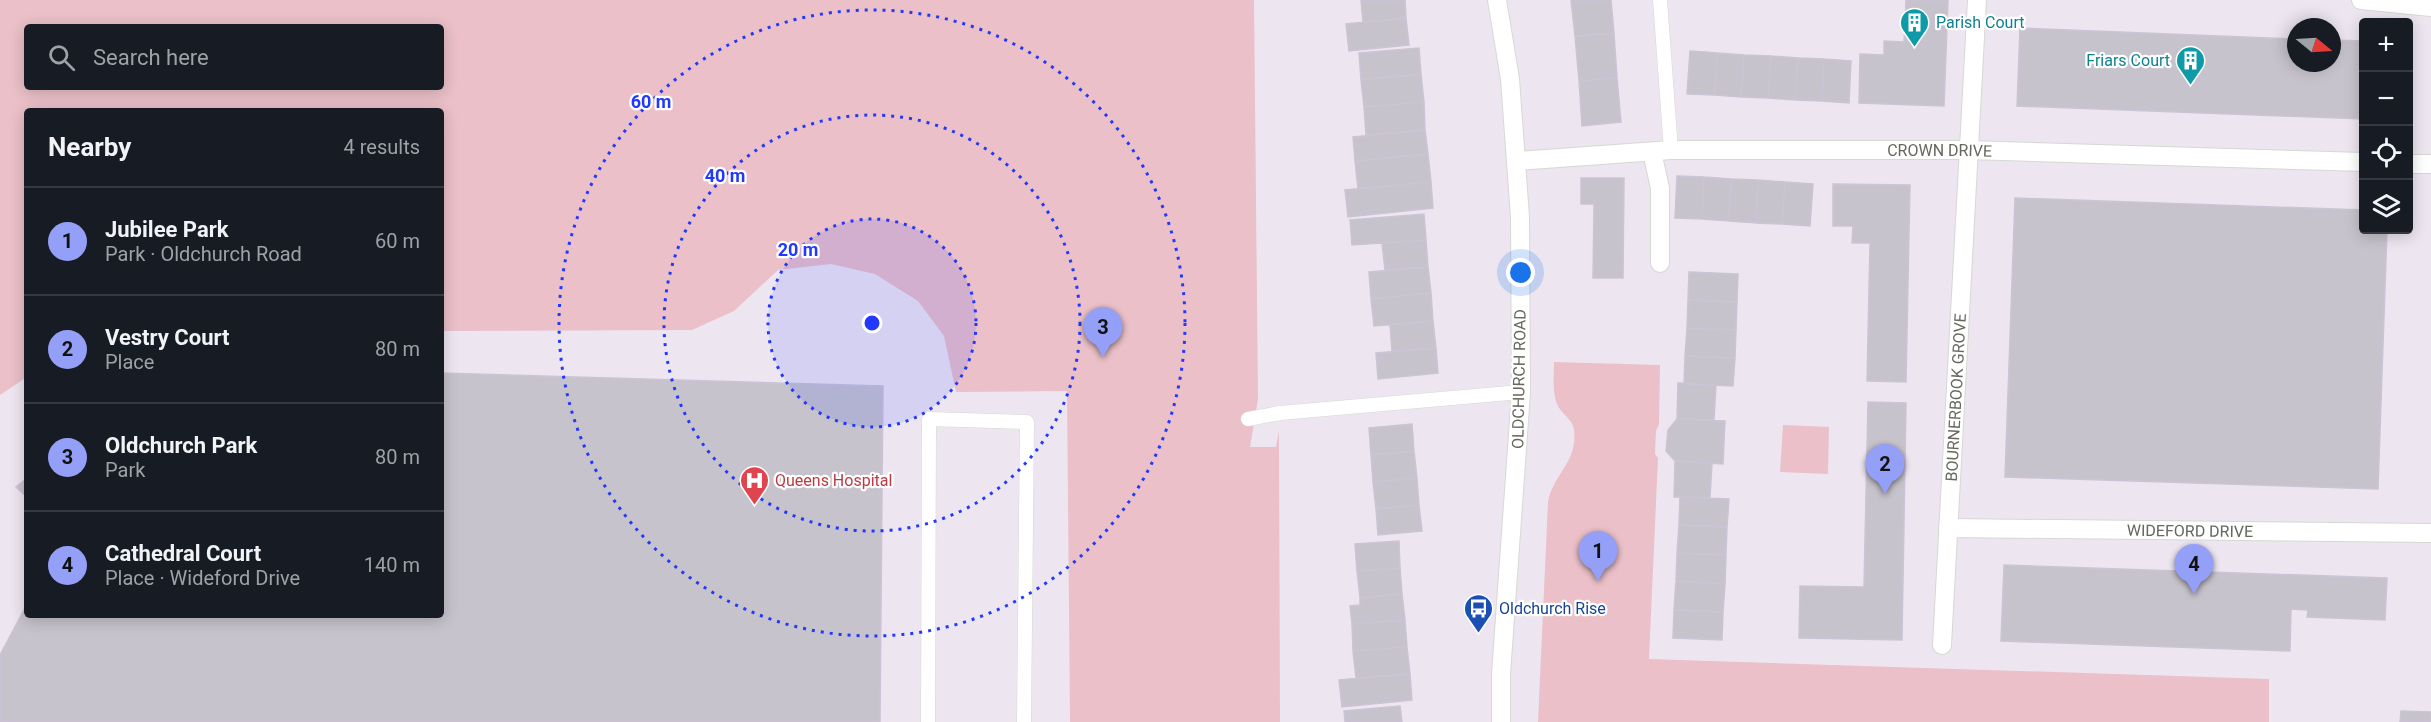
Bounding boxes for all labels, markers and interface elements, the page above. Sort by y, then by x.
building icon: Parish Court [1899,6,1931,48]
place label: Parish Court [1936,13,2024,32]
north arrow [2287,18,2341,72]
map controls [2359,18,2413,234]
button: + [2359,18,2413,72]
search box [24,24,444,90]
icon: search [45,41,78,74]
building icon: Friars Court [2175,44,2207,86]
text: Search here [93,45,209,70]
place label: Friars Court [2086,51,2170,70]
button: − [2359,72,2413,126]
text: 60 m [631,91,671,112]
button: locate [2359,126,2413,180]
text: Nearby [48,132,131,162]
text: 4 results [344,135,420,159]
street label: CROWN DRIVE [1887,140,1992,160]
text: 40 m [705,165,745,186]
button: layers [2359,180,2413,234]
text: Jubilee Park [105,217,229,242]
text: 1 [62,229,73,253]
text: 60 m [375,229,420,253]
text: 20 m [778,239,818,260]
text: Park · Oldchurch Road [105,242,302,266]
your location [1506,258,1535,287]
pin: 3 [1084,308,1122,357]
street label: OLDCHURCH ROAD [1508,309,1530,449]
centre of rings [862,313,882,333]
street label: BOURNERBOOK GROVE [1941,313,1969,482]
text: Vestry Court [105,325,230,350]
text: 2 [62,337,73,361]
text: 80 m [375,337,420,361]
text: Place [105,350,154,374]
text: Oldchurch Park [105,433,257,458]
pin: 2 [1866,444,1904,494]
text: 3 [62,445,73,469]
text: 80 m [375,445,420,469]
text: Park [105,458,145,482]
hospital icon: Queens Hospital [738,464,770,506]
place label: Queens Hospital [775,471,892,490]
street label: WIDEFORD DRIVE [2127,520,2253,541]
pin: 1 [1578,532,1618,581]
text: Cathedral Court [105,541,261,566]
pin: 4 [2174,544,2214,594]
text: 4 [62,553,73,577]
text: 140 m [364,553,420,577]
text: Place · Wideford Drive [105,566,300,590]
bus stop icon: Oldchurch Rise [1462,592,1494,634]
place label: Oldchurch Rise [1499,599,1606,618]

